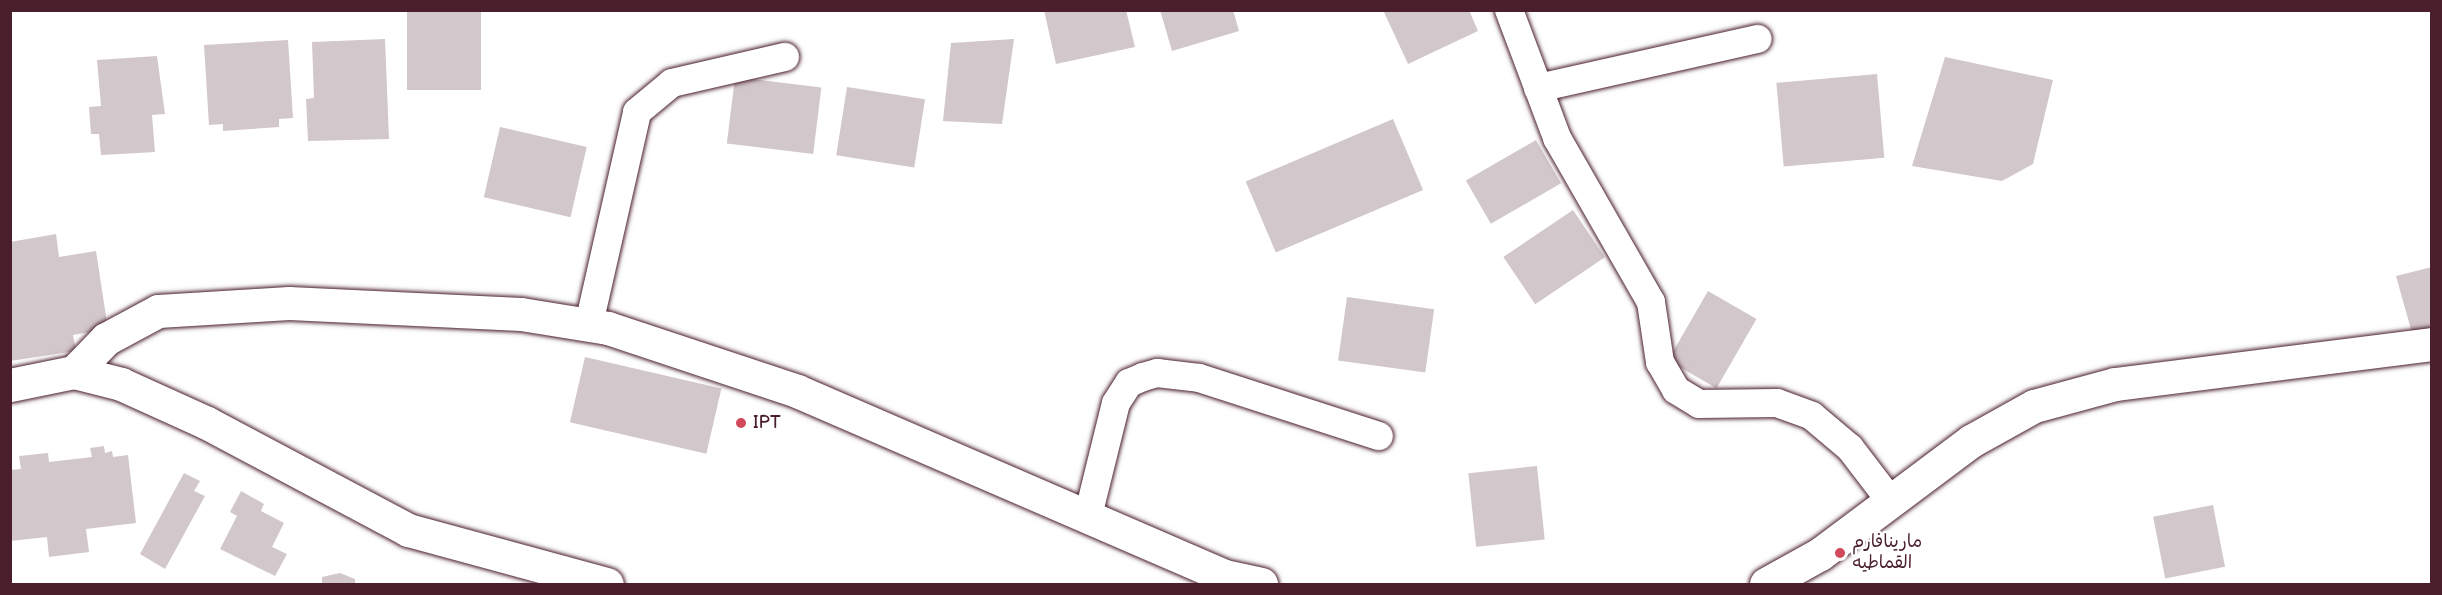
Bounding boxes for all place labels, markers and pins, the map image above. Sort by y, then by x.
place label: IPT [753,412,781,434]
marker: IPT [734,416,748,430]
place label: مارينافارم القماطيه [1852,532,1922,574]
marker: مارينافارم القماطيه [1833,546,1847,560]

